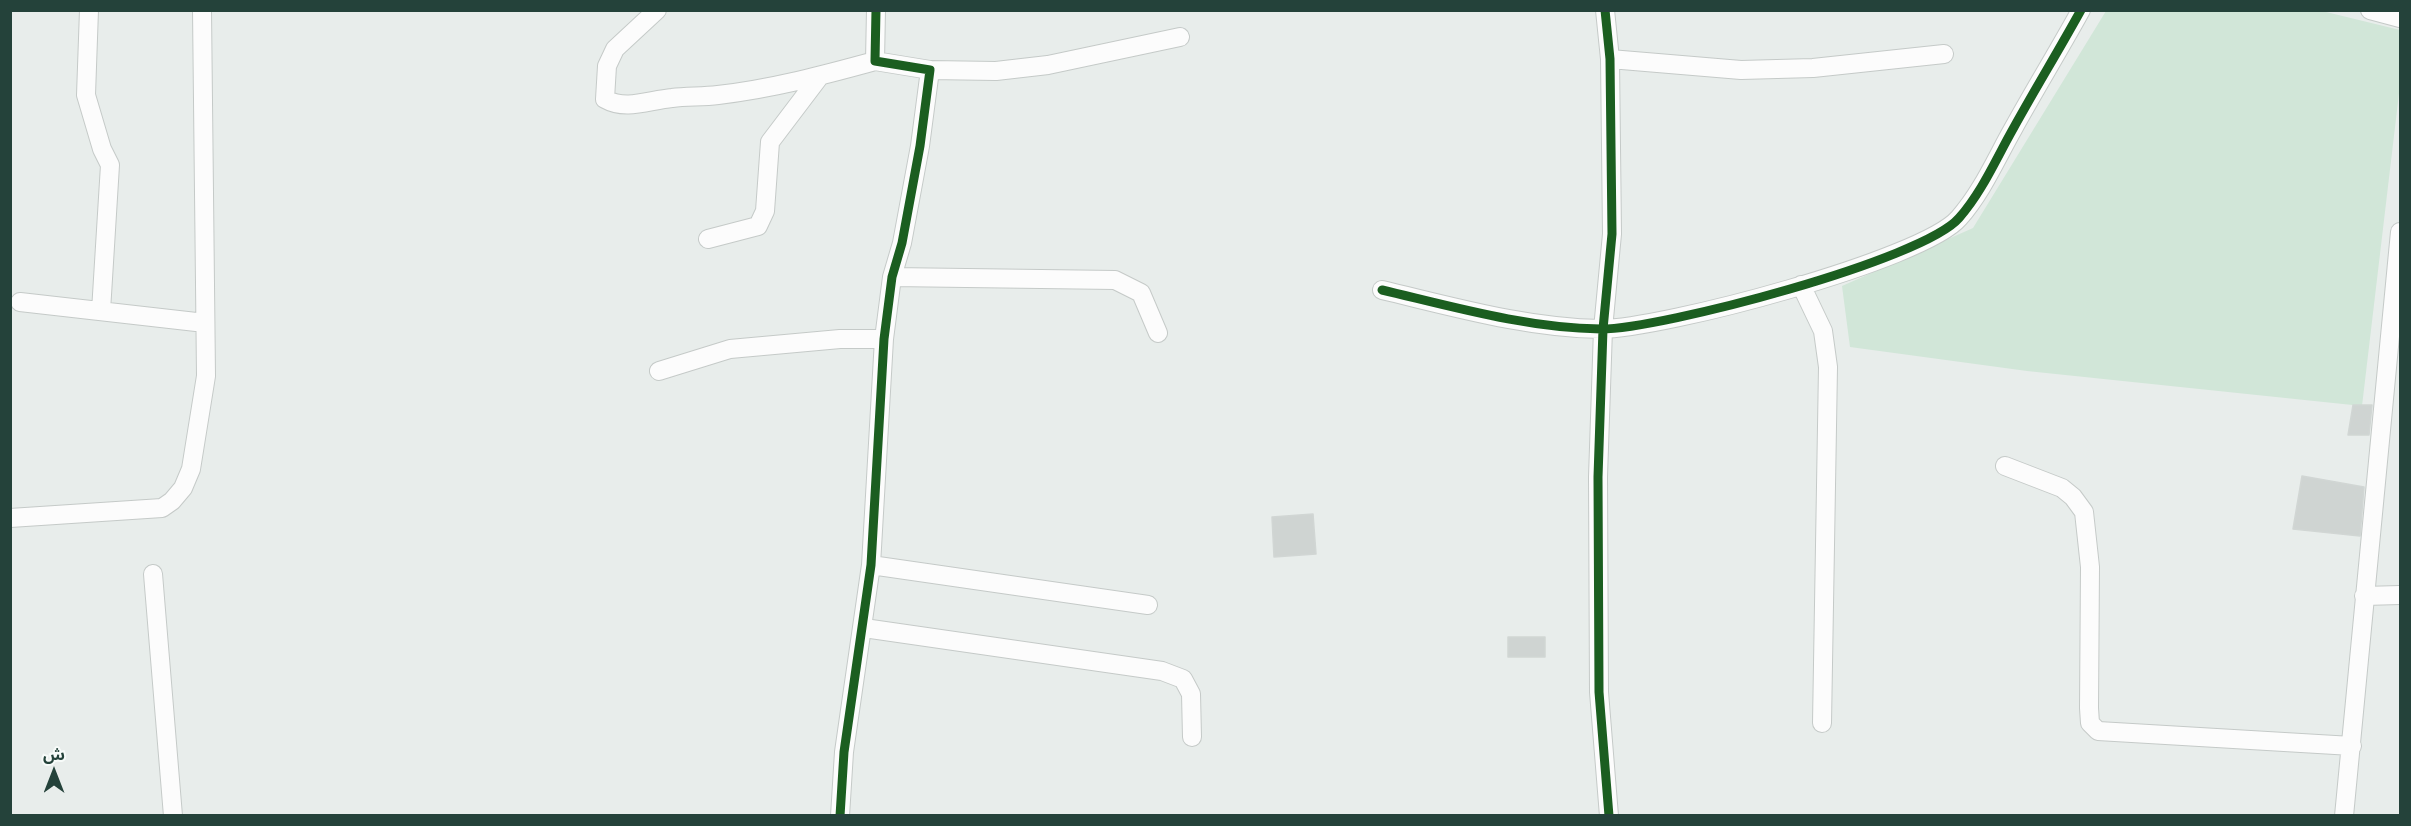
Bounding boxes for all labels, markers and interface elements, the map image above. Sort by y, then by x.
north arrow [24,742,84,802]
text: ش [43,744,65,764]

